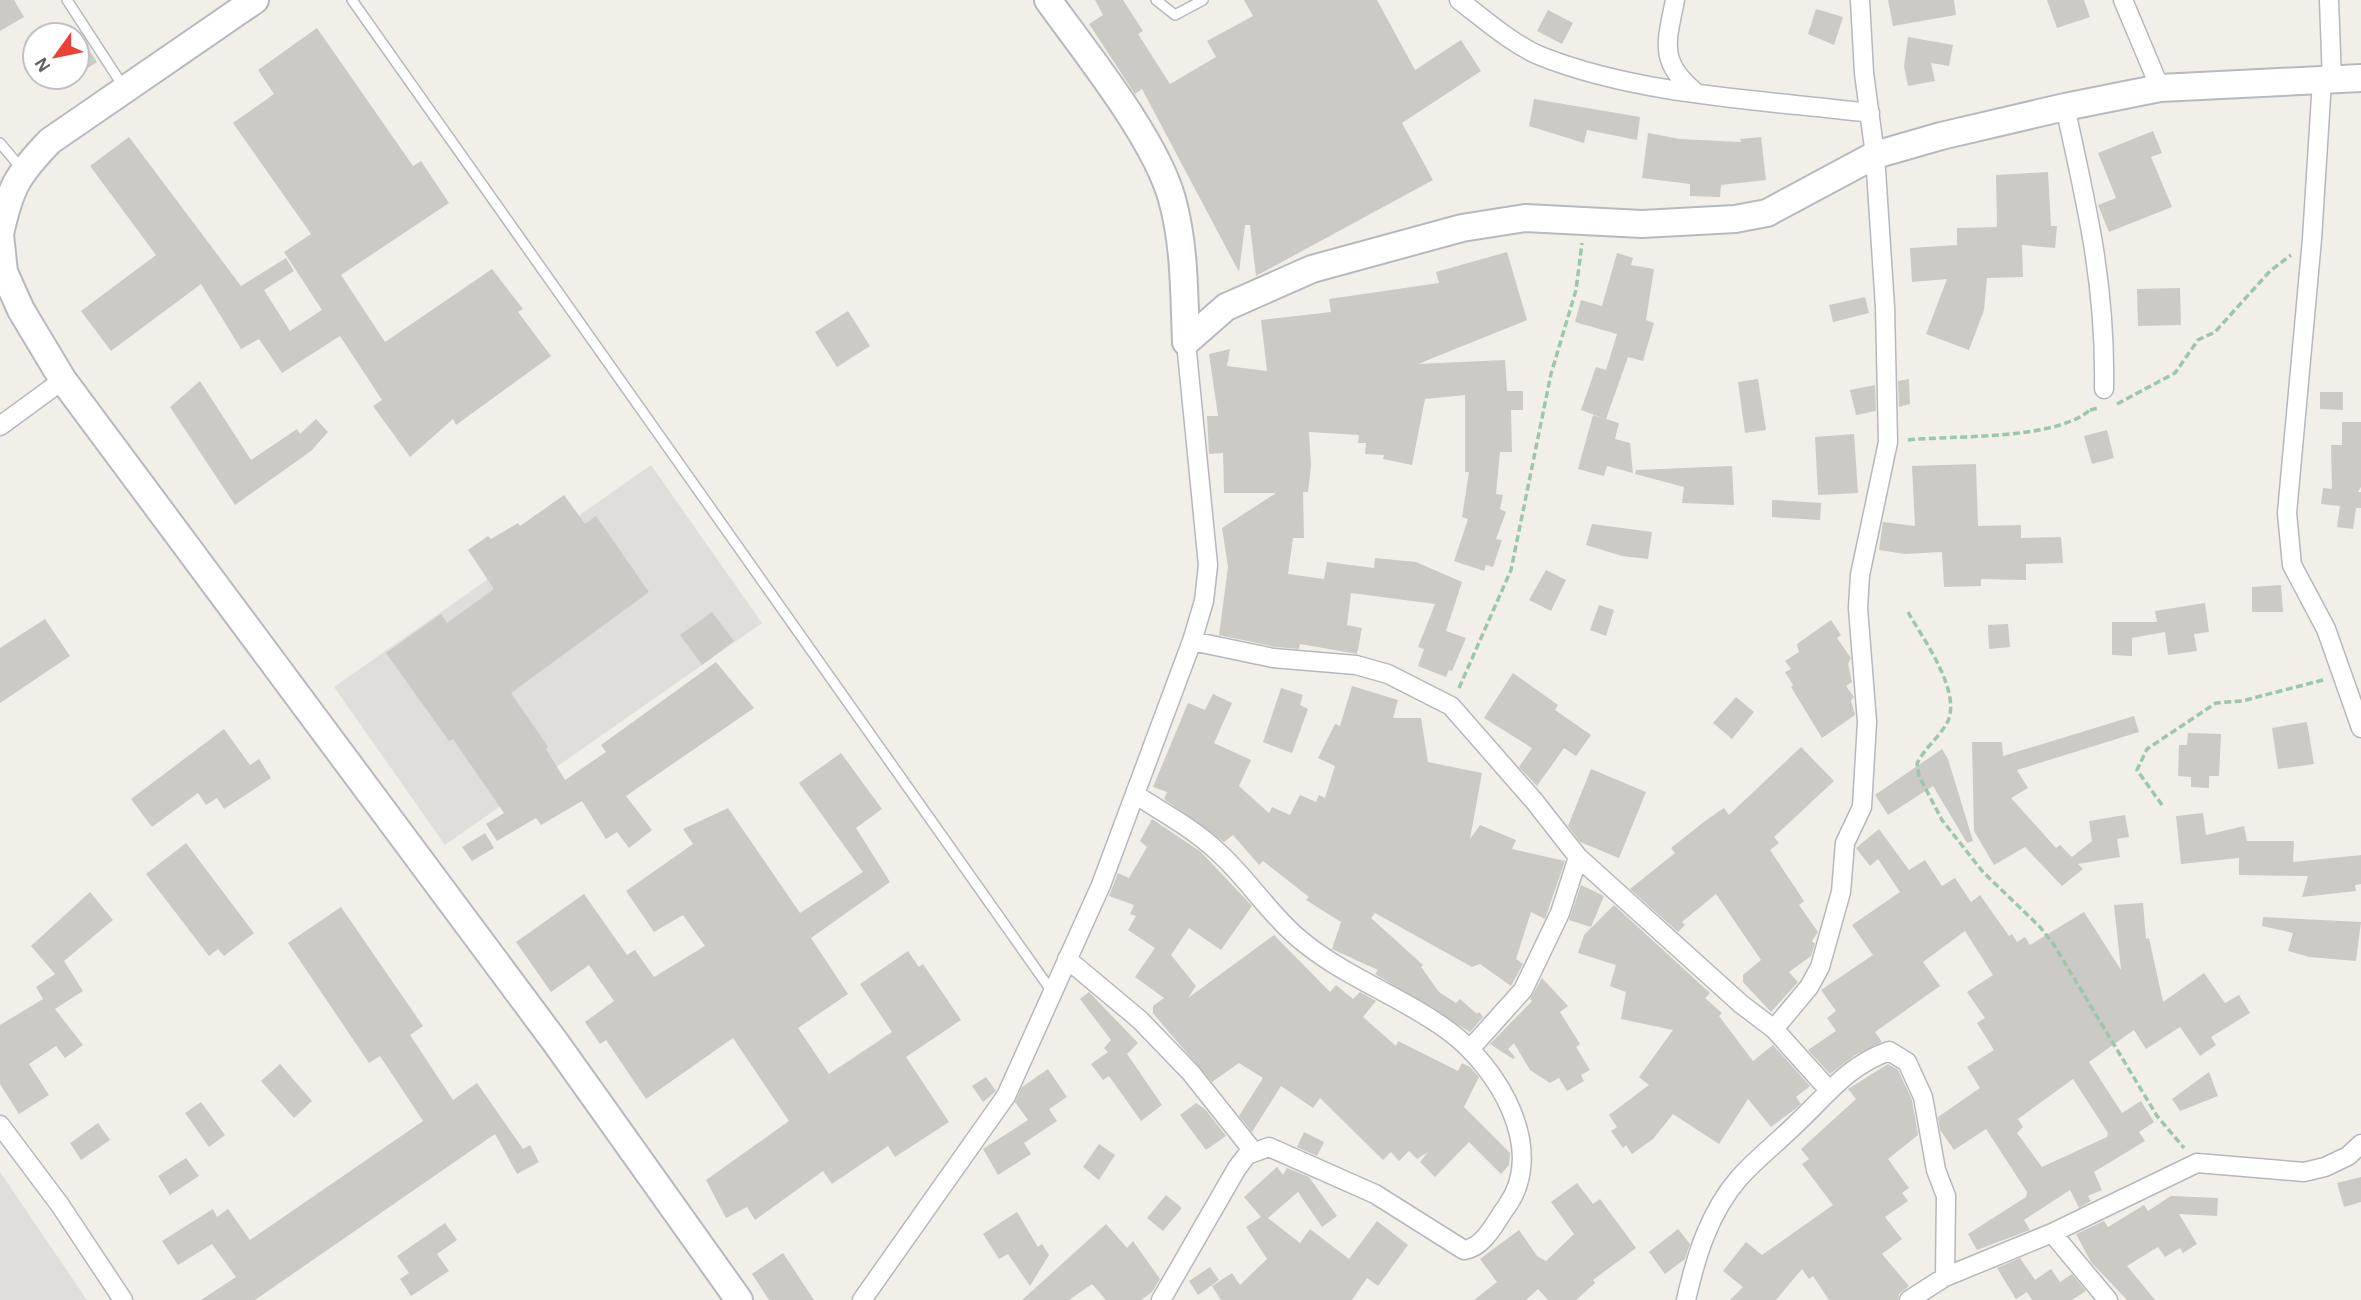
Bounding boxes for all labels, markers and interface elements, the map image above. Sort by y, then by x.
north arrow [21,21,91,91]
text: N [31,54,55,75]

